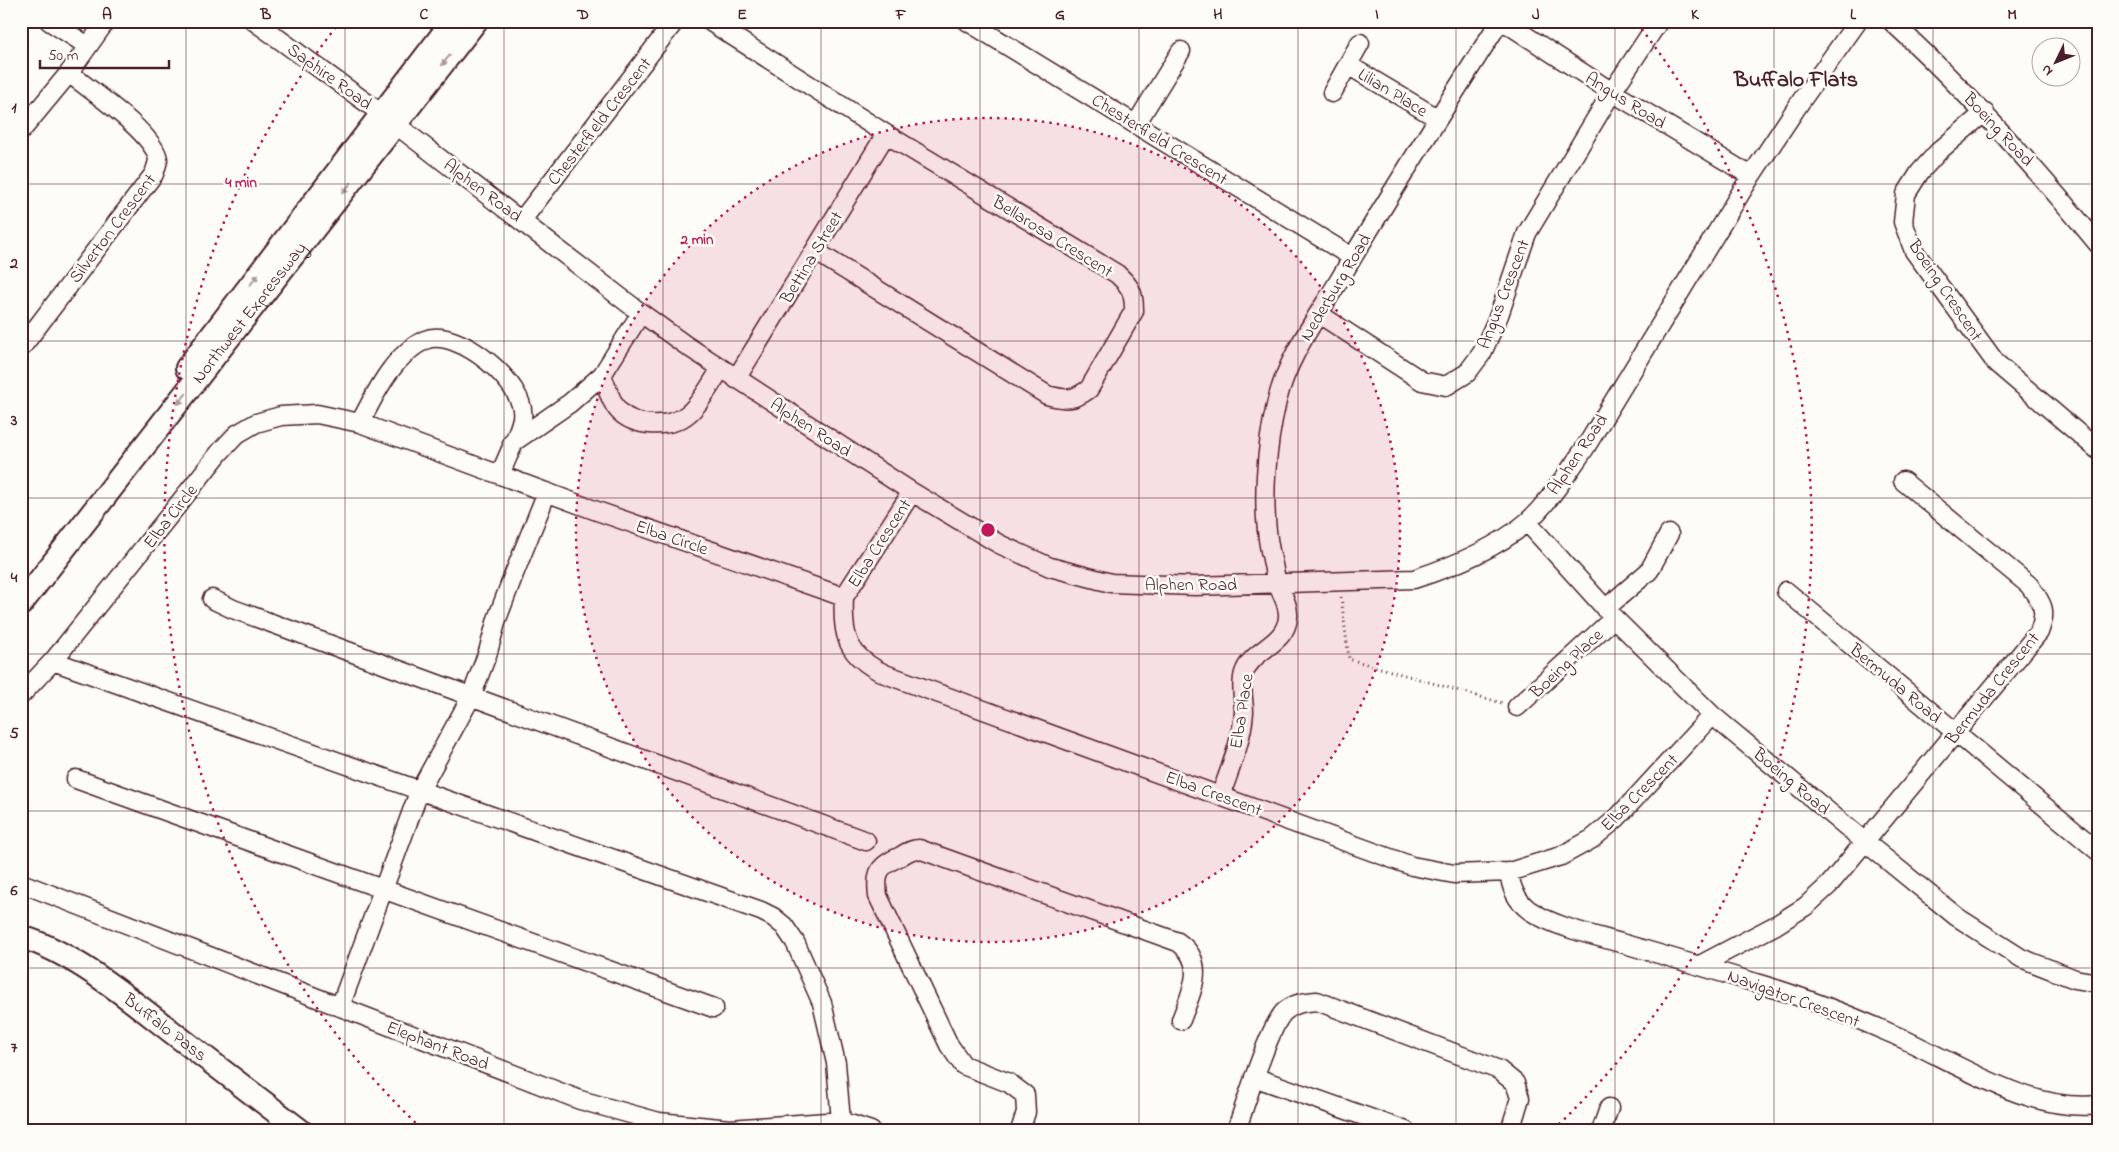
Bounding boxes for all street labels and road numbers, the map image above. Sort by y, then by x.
street label: Saphire Road [281,38,377,117]
street label: Chesterfield Crescent [542,53,659,192]
street label: Lilian Place [1352,63,1433,125]
street label: Angus Road [1579,67,1670,138]
street label: Boeing Road [1955,87,2039,174]
street label: Chesterfield Crescent [1086,88,1232,193]
street label: Alphen Road [437,153,527,230]
street label: Silverton Crescent [64,169,164,290]
street label: Bellarosa Crescent [986,190,1117,285]
street label: Bettina Street [774,207,851,310]
street label: Nederburg Road [1294,229,1380,347]
street label: Boeing Crescent [1899,234,1988,348]
street label: Angus Crescent [1472,236,1539,354]
street label: Northwest Expressway [187,237,314,390]
street label: Alphen Road [764,393,856,465]
street label: Alphen Road [1542,409,1615,501]
street label: Elba Circle [138,479,206,555]
street label: Elba Crescent [842,495,919,594]
street label: Elba Circle [631,514,712,564]
street label: Alphen Road [1145,573,1237,599]
street label: Boeing Place [1524,623,1611,707]
street label: Bermuda Crescent [1939,627,2047,752]
street label: Bermuda Road [1842,637,1947,731]
street label: Elba Place [1224,671,1262,751]
street label: Boeing Road [1745,742,1835,823]
street label: Elba Crescent [1595,748,1685,838]
street label: Elba Crescent [1161,765,1265,824]
street label: Navigator Crescent [1723,964,1863,1037]
street label: Buffalo Pass [116,987,212,1069]
street label: Elephant Road [382,1015,492,1078]

